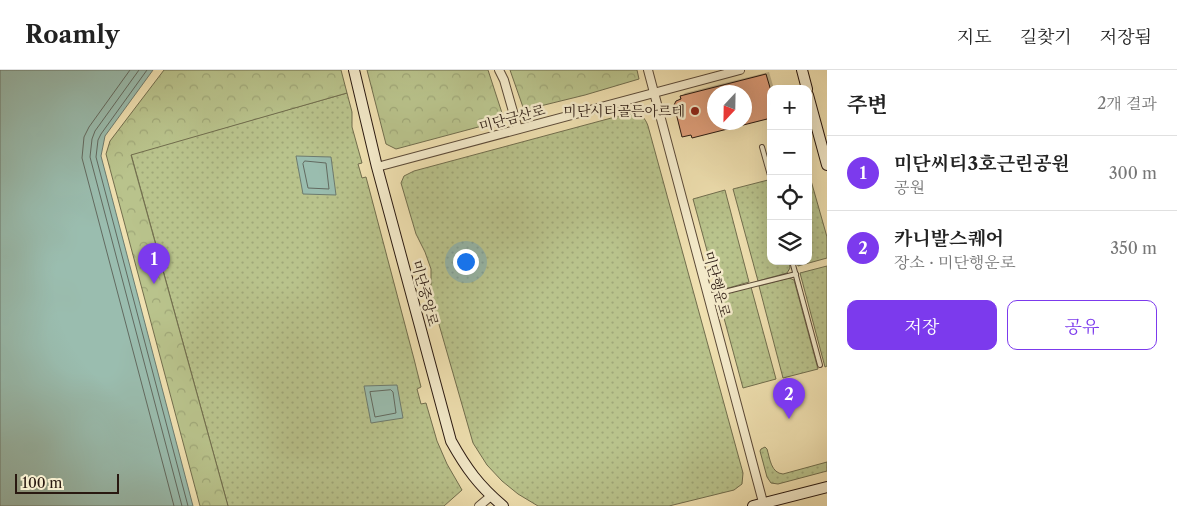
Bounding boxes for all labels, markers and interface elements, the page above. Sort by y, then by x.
text: Roamly [25,20,119,49]
text: 지도 [957,26,992,48]
text: 길찾기 [1020,26,1072,48]
text: 저장됨 [1100,26,1152,48]
north arrow [707,85,752,130]
map controls [767,85,812,265]
button: + [767,85,812,130]
text: 주변 [847,92,888,117]
text: 2개 결과 [1097,93,1157,113]
street label: 미단금산로 [477,100,547,135]
place label: 미단시티골든아르테 [563,102,685,120]
marker: 미단시티골든아르테 [689,105,701,117]
button: − [767,130,812,175]
text: 미단씨티3호근린공원 [894,152,1070,175]
text: 1 [859,163,867,183]
text: 300 m [1109,163,1157,183]
button: locate [767,175,812,220]
text: 공원 [894,177,925,197]
button: layers [767,220,812,265]
text: 카니발스퀘어 [894,227,1004,250]
text: 2 [858,238,868,258]
text: 350 m [1110,238,1157,258]
pin: 1 [138,243,170,284]
your location [453,249,479,275]
street label: 미단행운로 [700,249,735,319]
text: 장소 · 미단행운로 [894,252,1015,272]
street label: 미단중앙로 [408,258,443,328]
button: 저장 [847,300,997,350]
button: 공유 [1007,300,1157,350]
pin: 2 [773,378,805,419]
scale bar [15,471,119,494]
text: 100 m [22,474,62,492]

